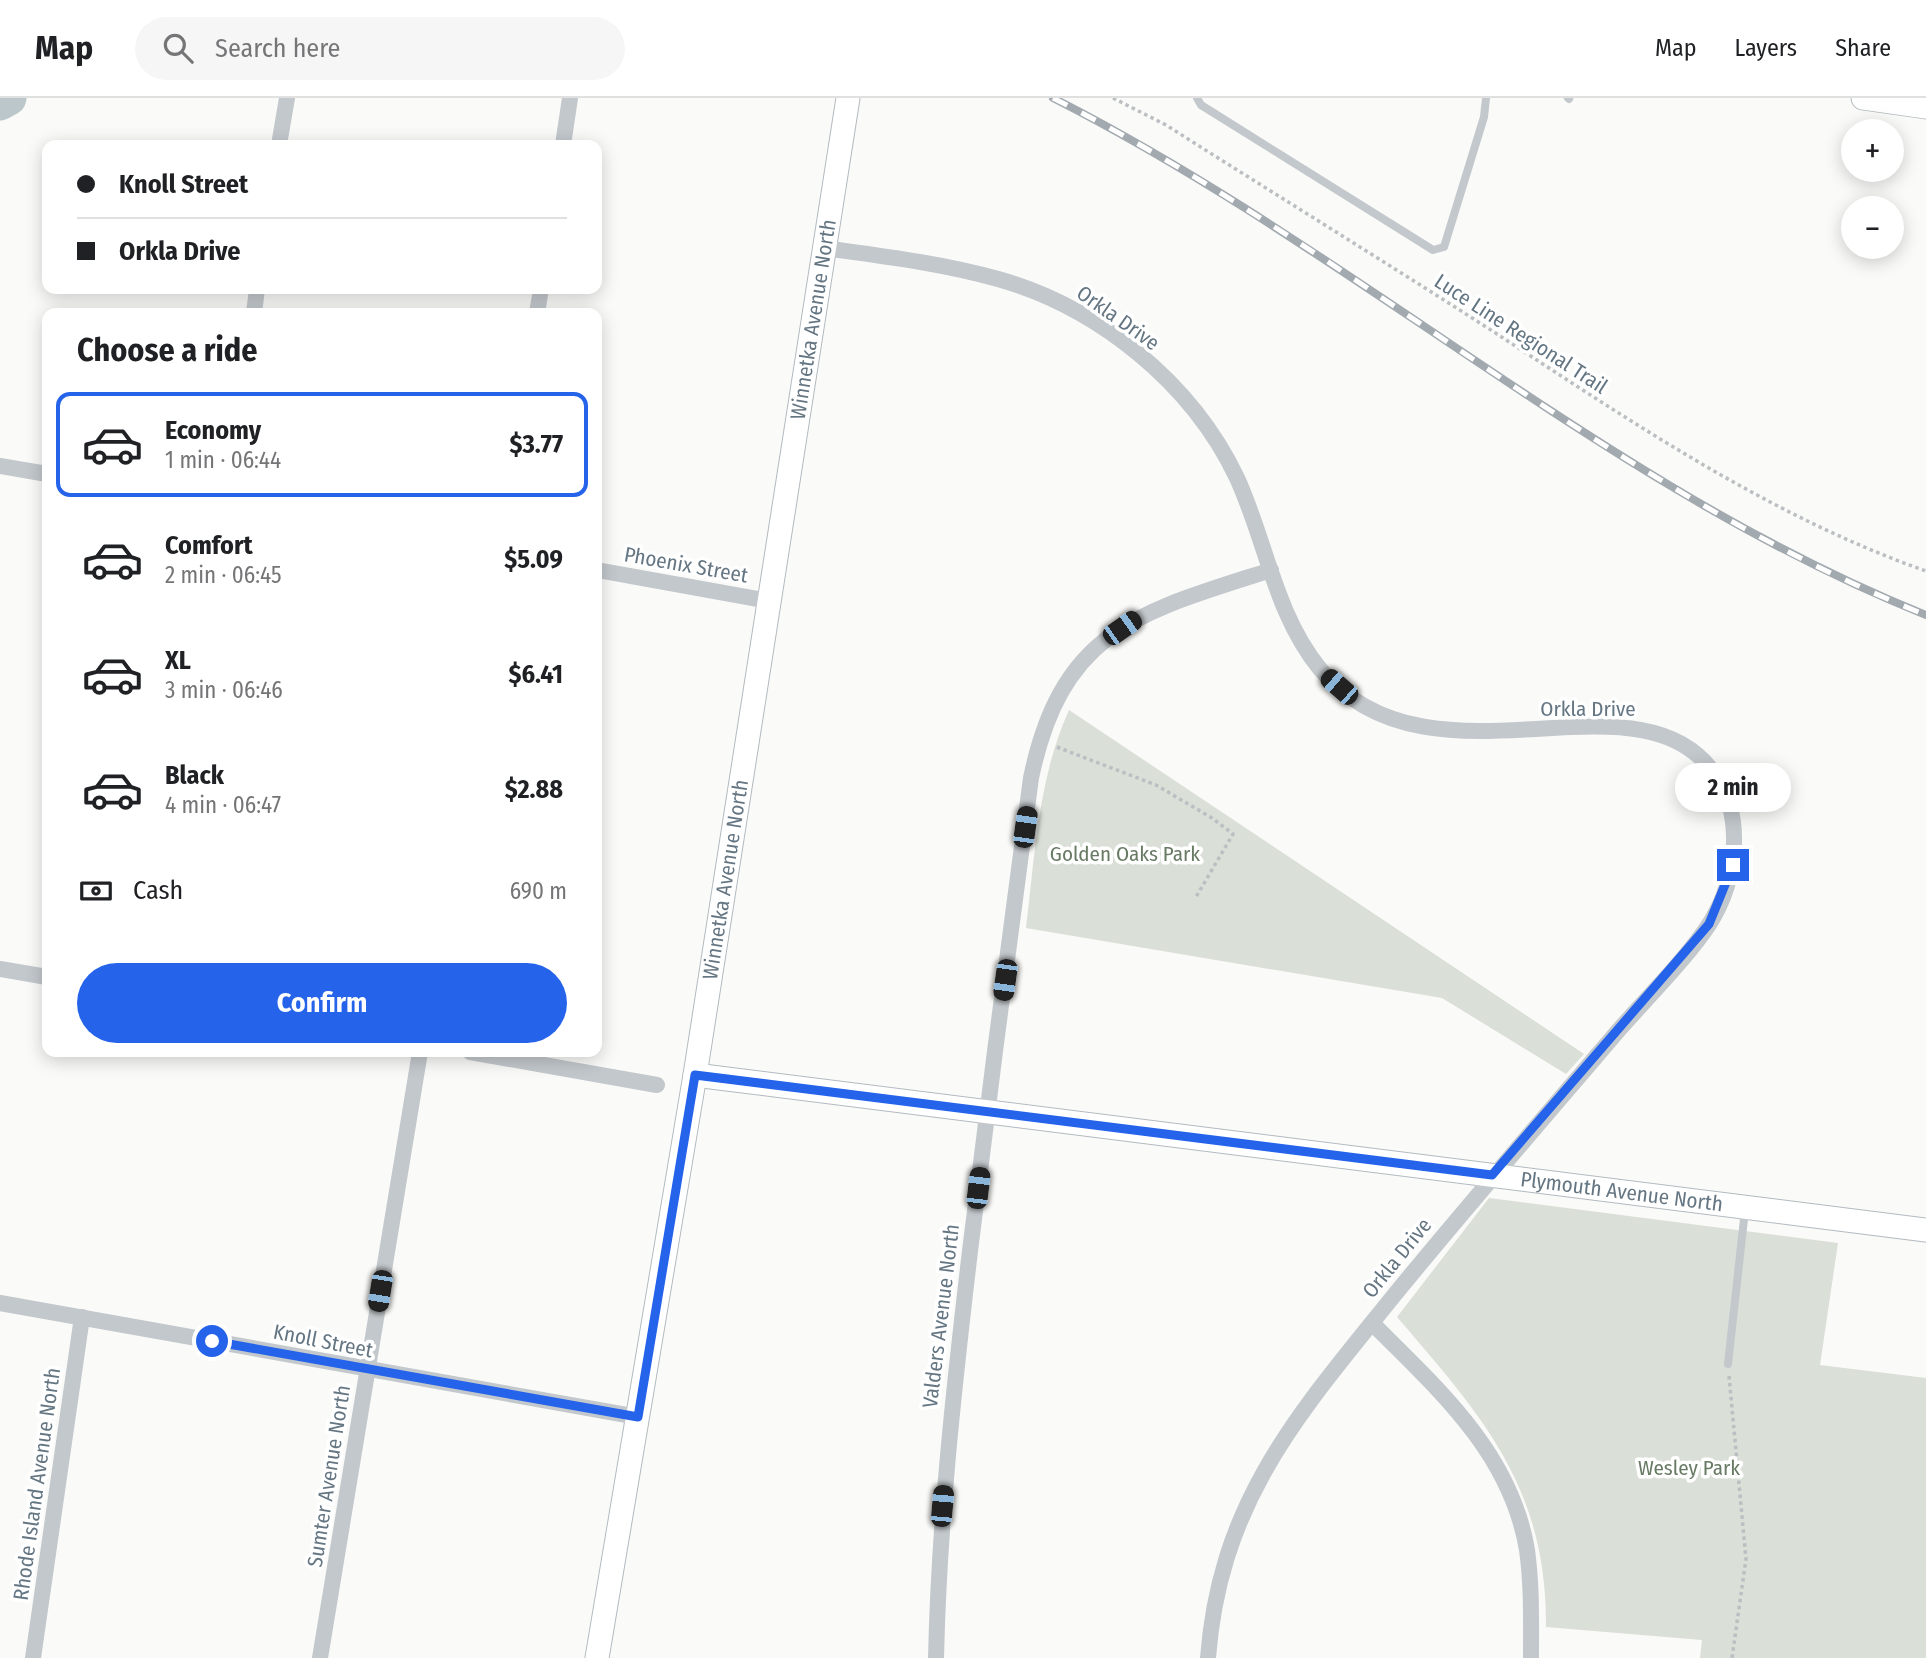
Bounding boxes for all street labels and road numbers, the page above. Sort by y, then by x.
street label: Winnetka Avenue North [785,217,842,421]
street label: Luce Line Regional Trail [1430,268,1613,400]
street label: Orkla Drive [1071,280,1165,356]
street label: Phoenix Street [622,541,750,589]
street label: Orkla Drive [1540,696,1636,722]
street label: Winnetka Avenue North [697,778,754,982]
street label: Plymouth Avenue North [1519,1166,1724,1217]
street label: Orkla Drive [1357,1213,1437,1303]
street label: Valders Avenue North [917,1223,965,1409]
street label: Knoll Street [271,1319,375,1363]
street label: Rhode Island Avenue North [8,1366,66,1602]
street label: Sumter Avenue North [302,1383,356,1569]

